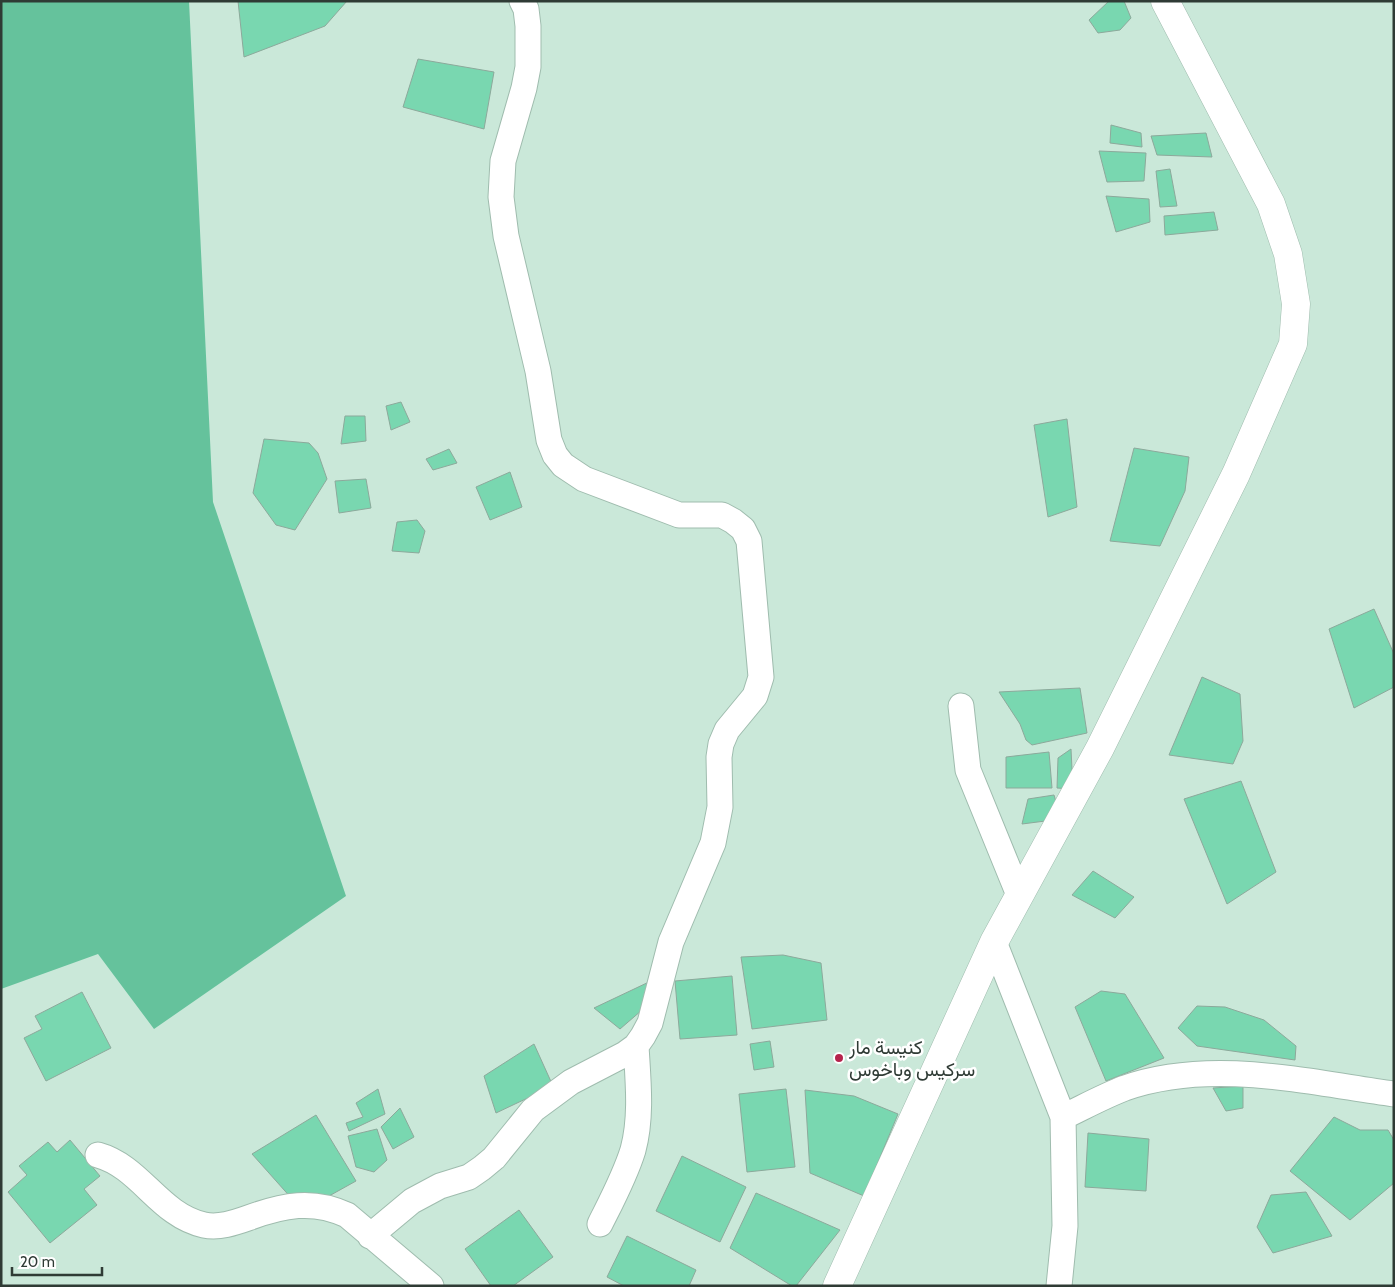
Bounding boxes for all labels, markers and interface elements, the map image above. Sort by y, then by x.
place label: كنيسة مار سركيس وباخوس [848,1036,975,1081]
marker: كنيسة مار سركيس وباخوس [833,1052,845,1064]
scale bar [12,1244,102,1276]
text: 20 m [20,1253,55,1271]

